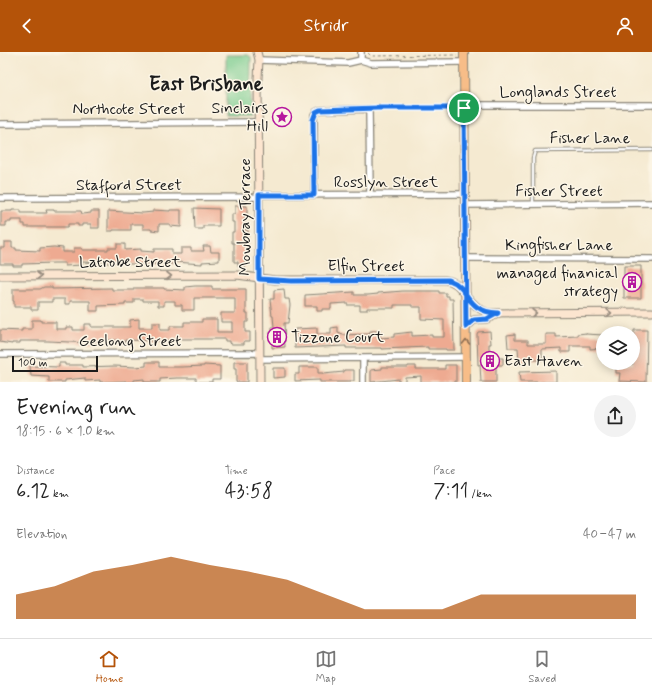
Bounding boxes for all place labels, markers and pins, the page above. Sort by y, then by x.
pin [447,91,481,125]
place label: Sinclairs Hill [211,98,268,137]
place icon: Sinclairs Hill [271,106,293,128]
place label: managed finanical strategy [496,263,618,303]
building icon: managed finanical strategy [621,271,643,293]
building icon: Tizzone Court [266,326,288,348]
place label: Tizzone Court [291,327,385,348]
building icon: East Haven [479,350,501,372]
place label: East Haven [504,351,583,372]

